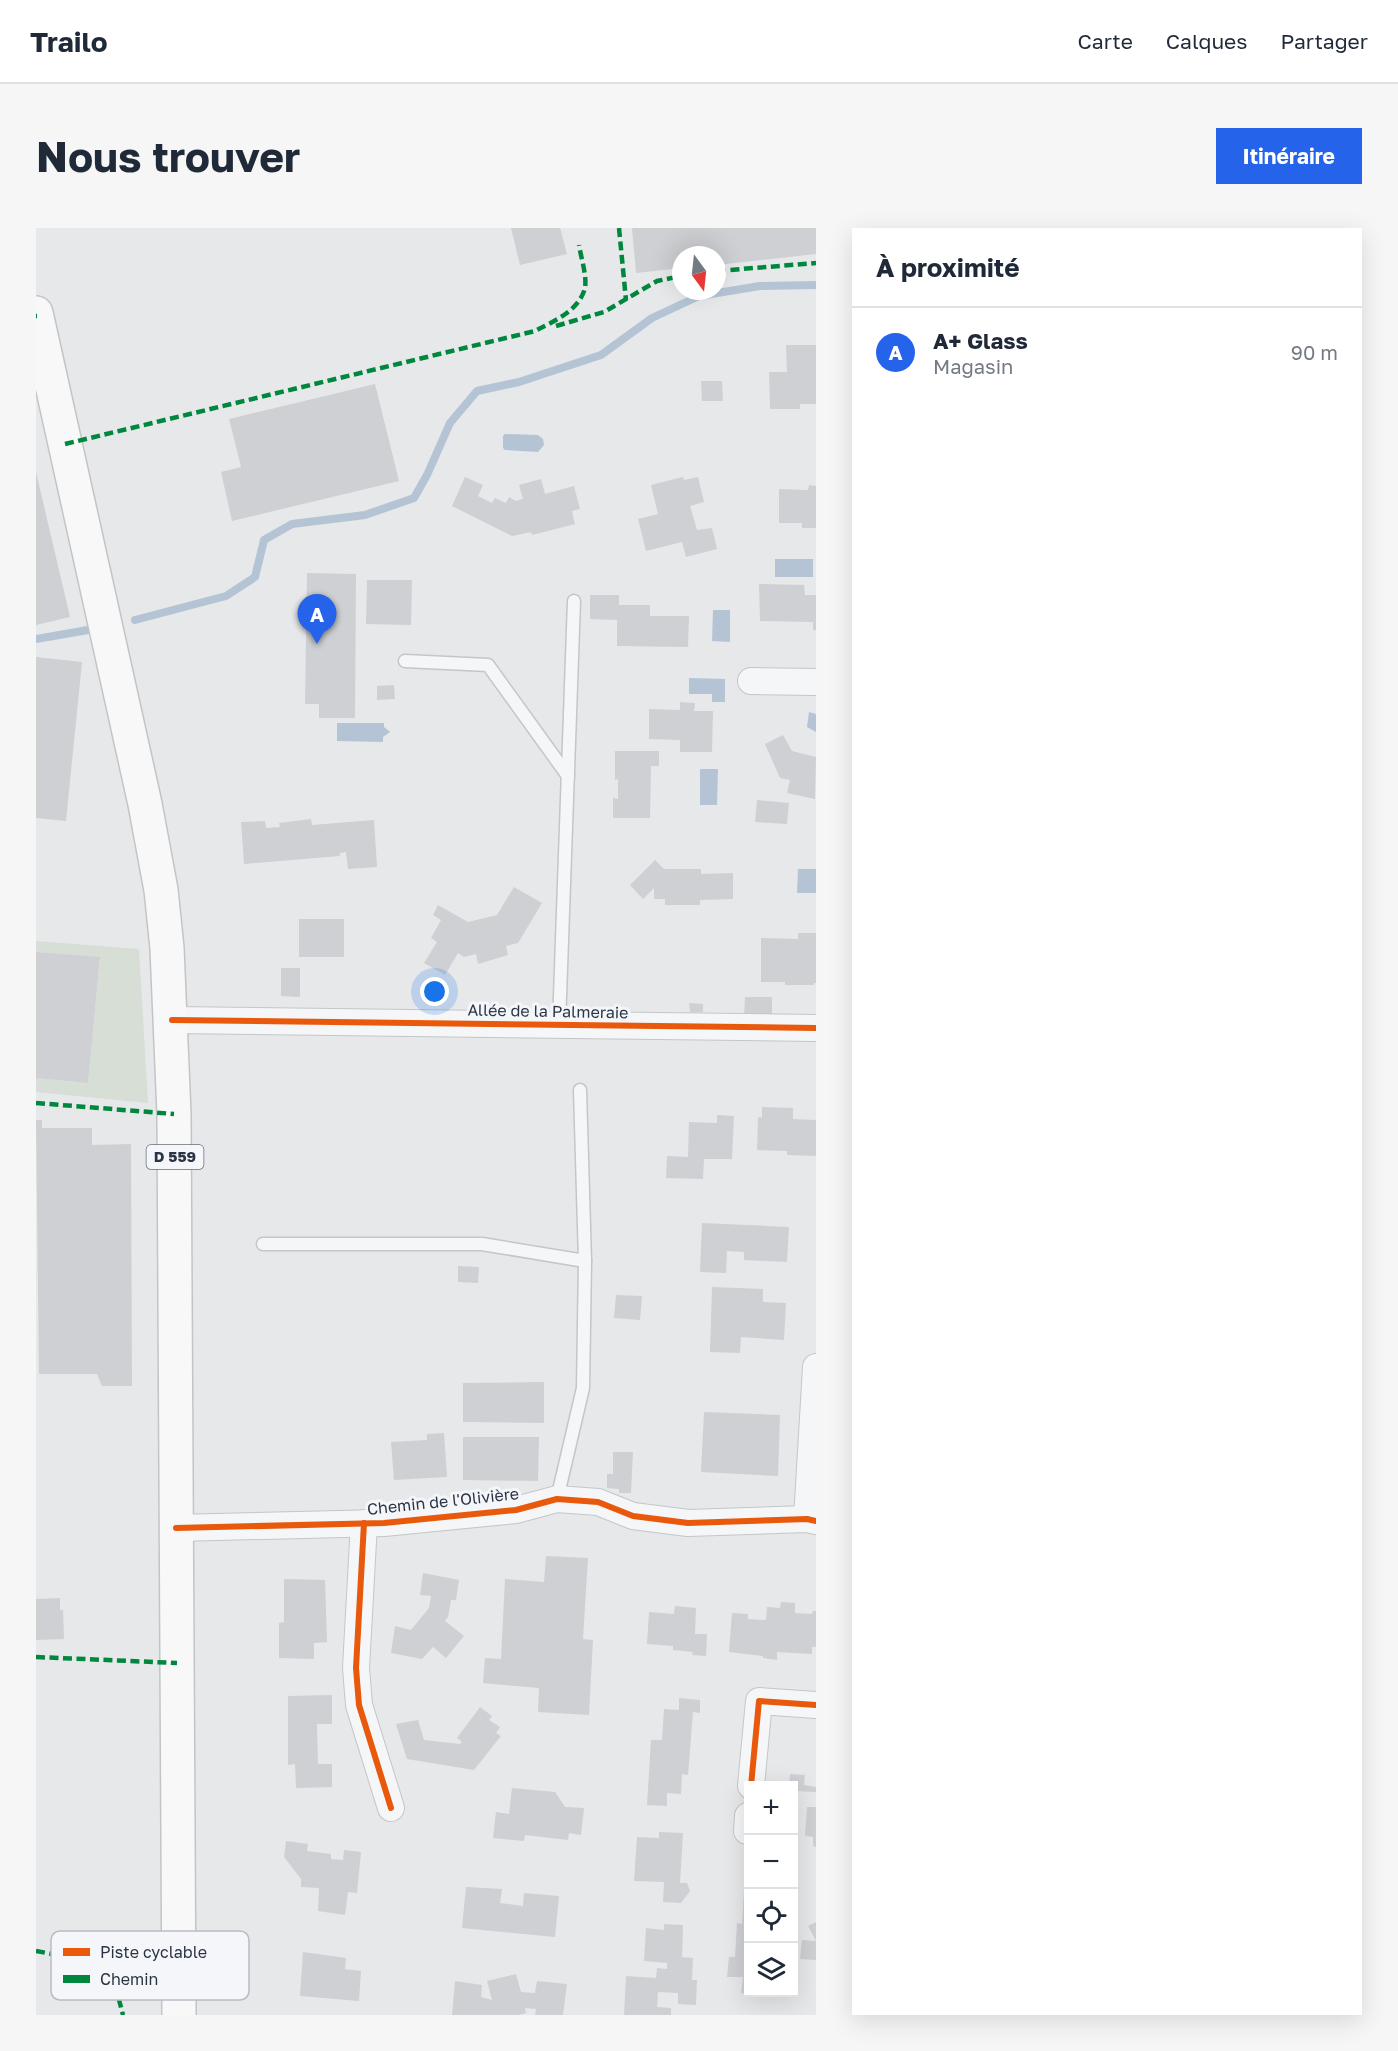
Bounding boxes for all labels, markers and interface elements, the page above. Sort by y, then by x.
text: Trailo [30,25,108,58]
text: Carte [1077,28,1133,54]
text: Calques [1166,28,1247,54]
text: Partager [1280,28,1368,54]
button: Itinéraire [1216,128,1362,184]
text: Nous trouver [36,131,300,181]
north arrow [672,246,726,300]
text: À proximité [876,252,1020,283]
text: A+ Glass [933,327,1028,354]
text: A [888,340,903,364]
text: 90 m [1291,340,1338,364]
text: Magasin [933,354,1013,378]
pin: A [298,594,336,644]
your location [420,977,449,1006]
street label: Allée de la Palmeraie [467,1000,629,1022]
road number: D 559 [146,1145,204,1169]
street label: Chemin de l'Olivière [366,1483,520,1519]
map controls [744,1781,798,1997]
button: + [744,1781,798,1835]
button: − [744,1835,798,1889]
button: locate [744,1889,798,1943]
legend [51,1931,249,2000]
text: Piste cyclable [100,1942,207,1962]
button: layers [744,1943,798,1997]
text: Chemin [100,1969,158,1989]

